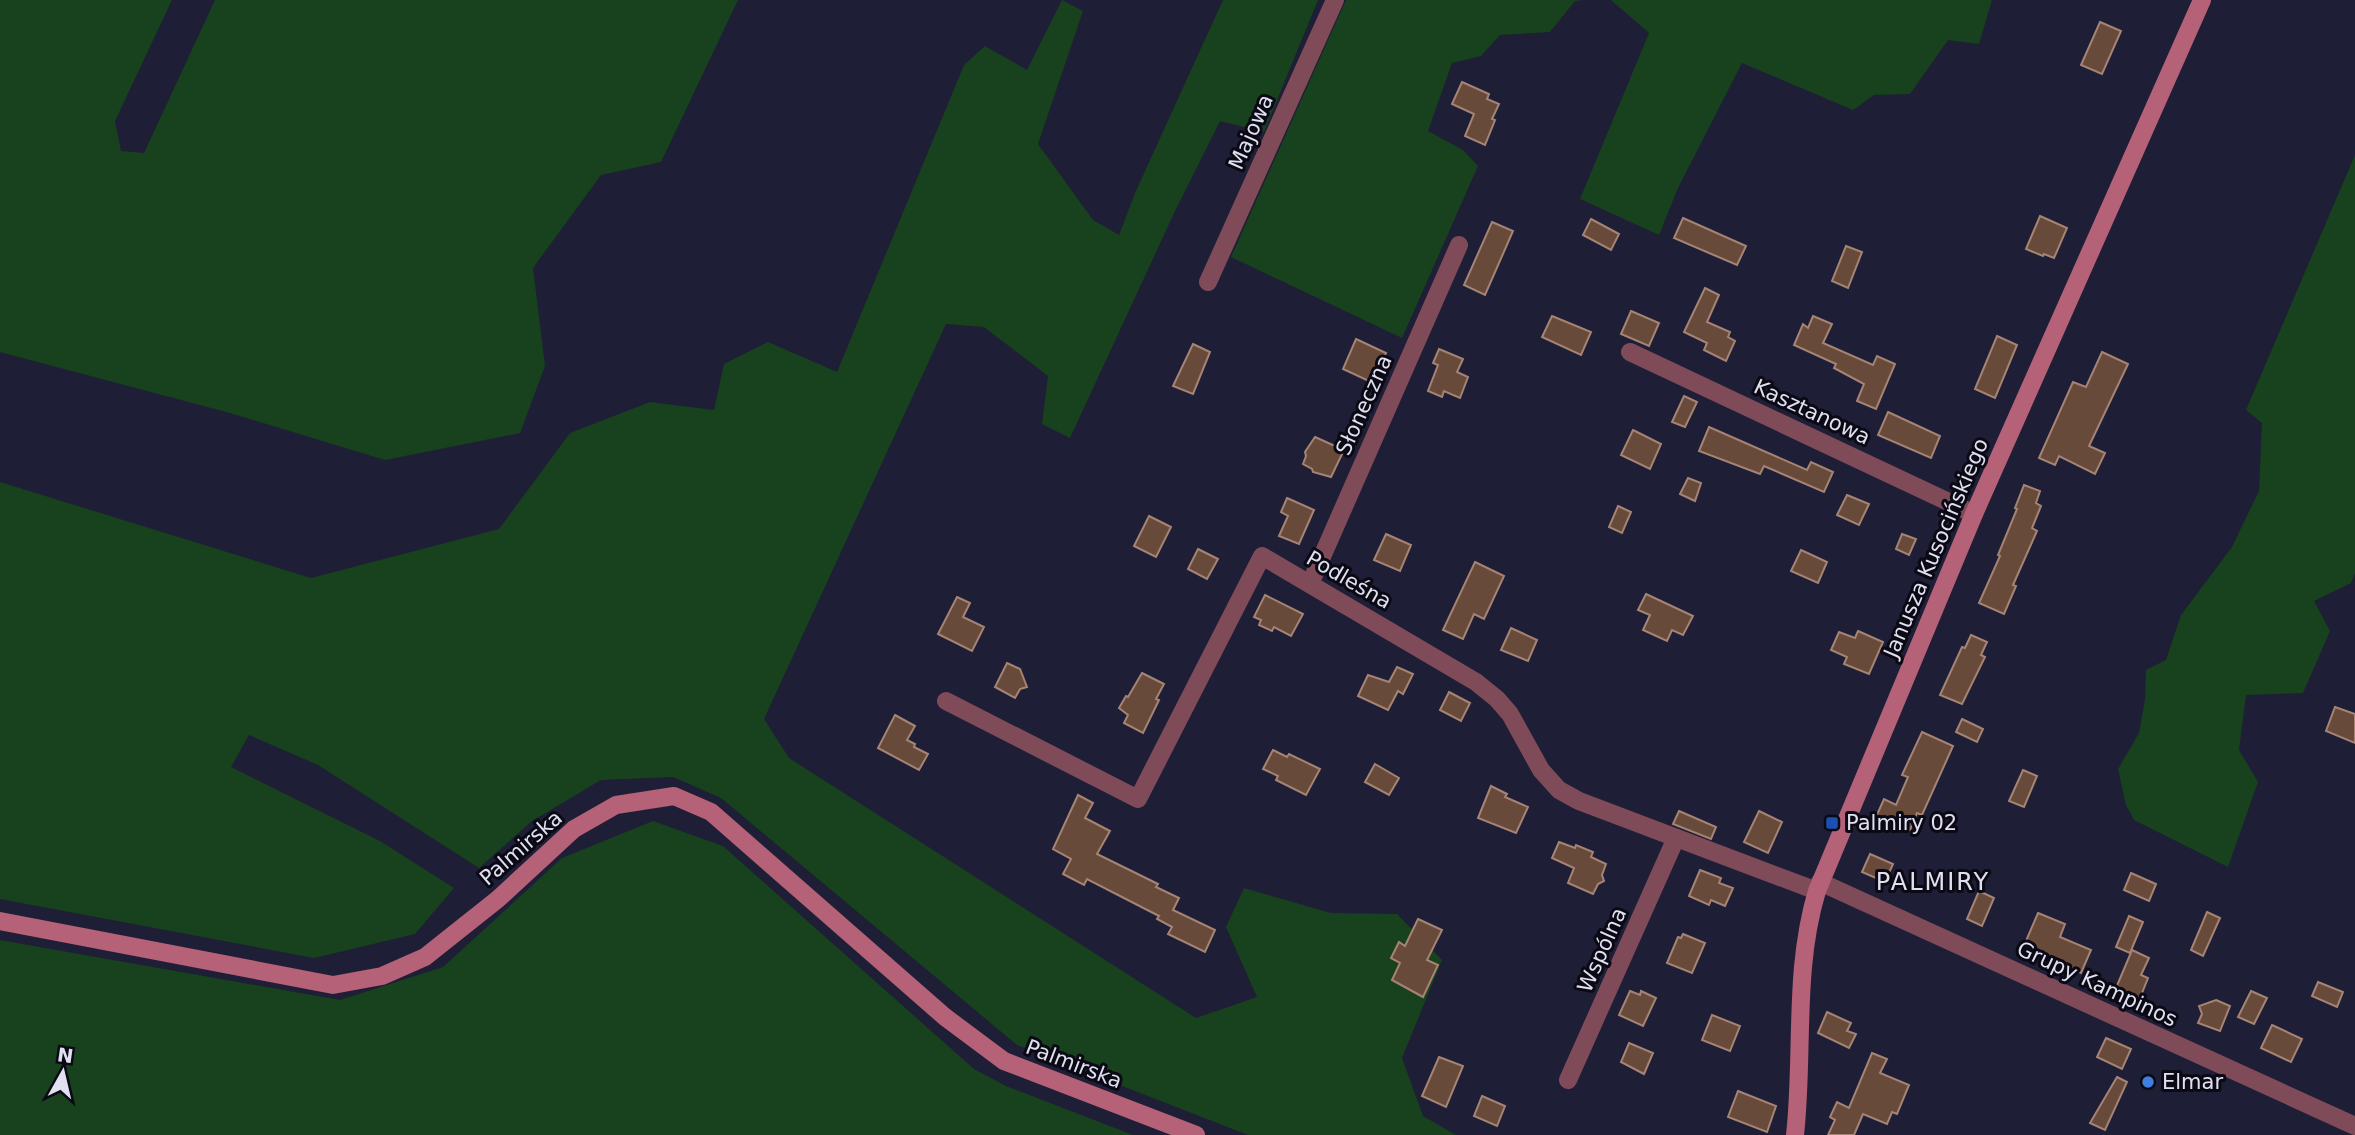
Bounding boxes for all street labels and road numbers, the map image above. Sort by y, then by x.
street label: Majowa [1224,91,1278,173]
street label: Słoneczna [1331,351,1397,459]
street label: Kasztanowa [1750,375,1874,449]
street label: Janusza Kusocińskiego [1878,435,1993,663]
street label: Podleśna [1302,546,1396,614]
street label: Palmirska [475,806,567,890]
street label: Wspólna [1573,904,1631,996]
street label: Grupy Kampinos [2013,936,2181,1032]
street label: Palmirska [1023,1035,1125,1093]

